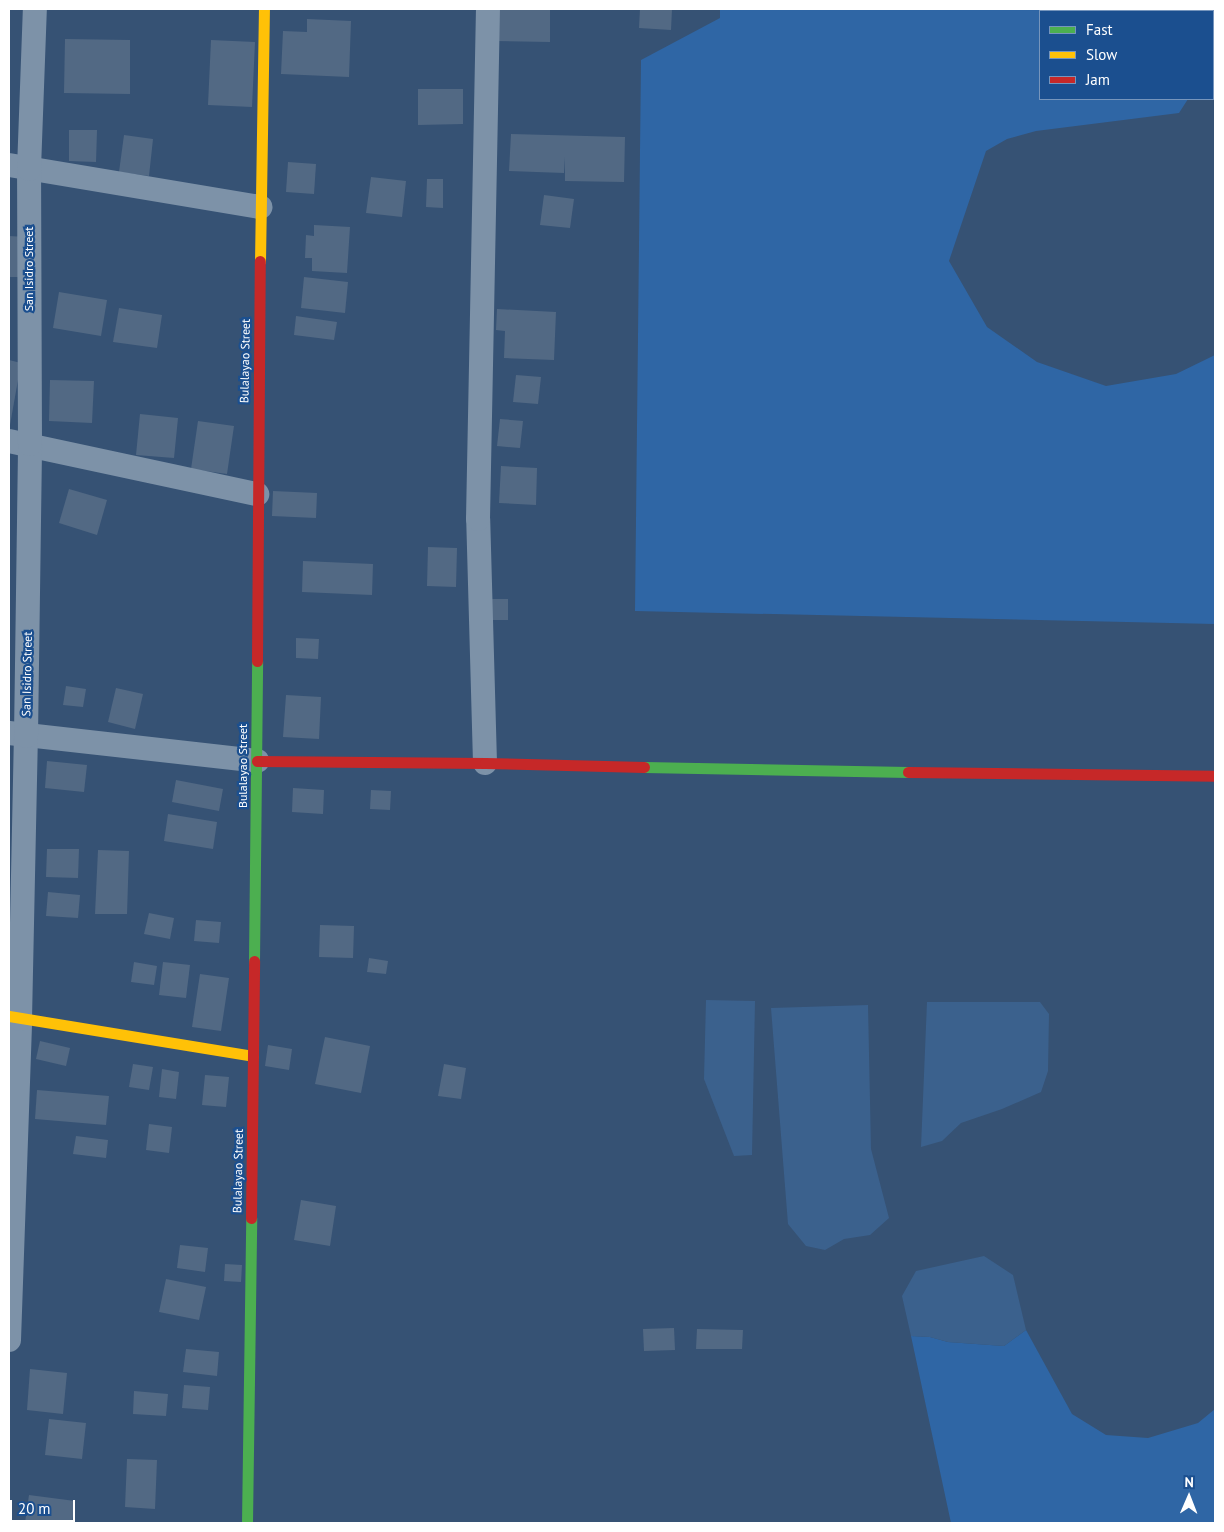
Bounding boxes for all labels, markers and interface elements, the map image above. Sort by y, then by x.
legend [1039,10,1214,100]
text: Fast [1086,20,1113,39]
text: Slow [1086,45,1117,64]
text: Jam [1086,70,1110,89]
street label: San Isidro Street [22,227,36,311]
street label: Bulalayao Street [237,319,253,403]
street label: San Isidro Street [19,632,35,716]
street label: Bulalayao Street [236,724,250,808]
street label: Bulalayao Street [230,1129,246,1213]
north arrow [1164,1472,1214,1522]
text: N [1184,1473,1194,1491]
scale bar [12,1490,78,1522]
text: 20 m [18,1499,51,1518]

